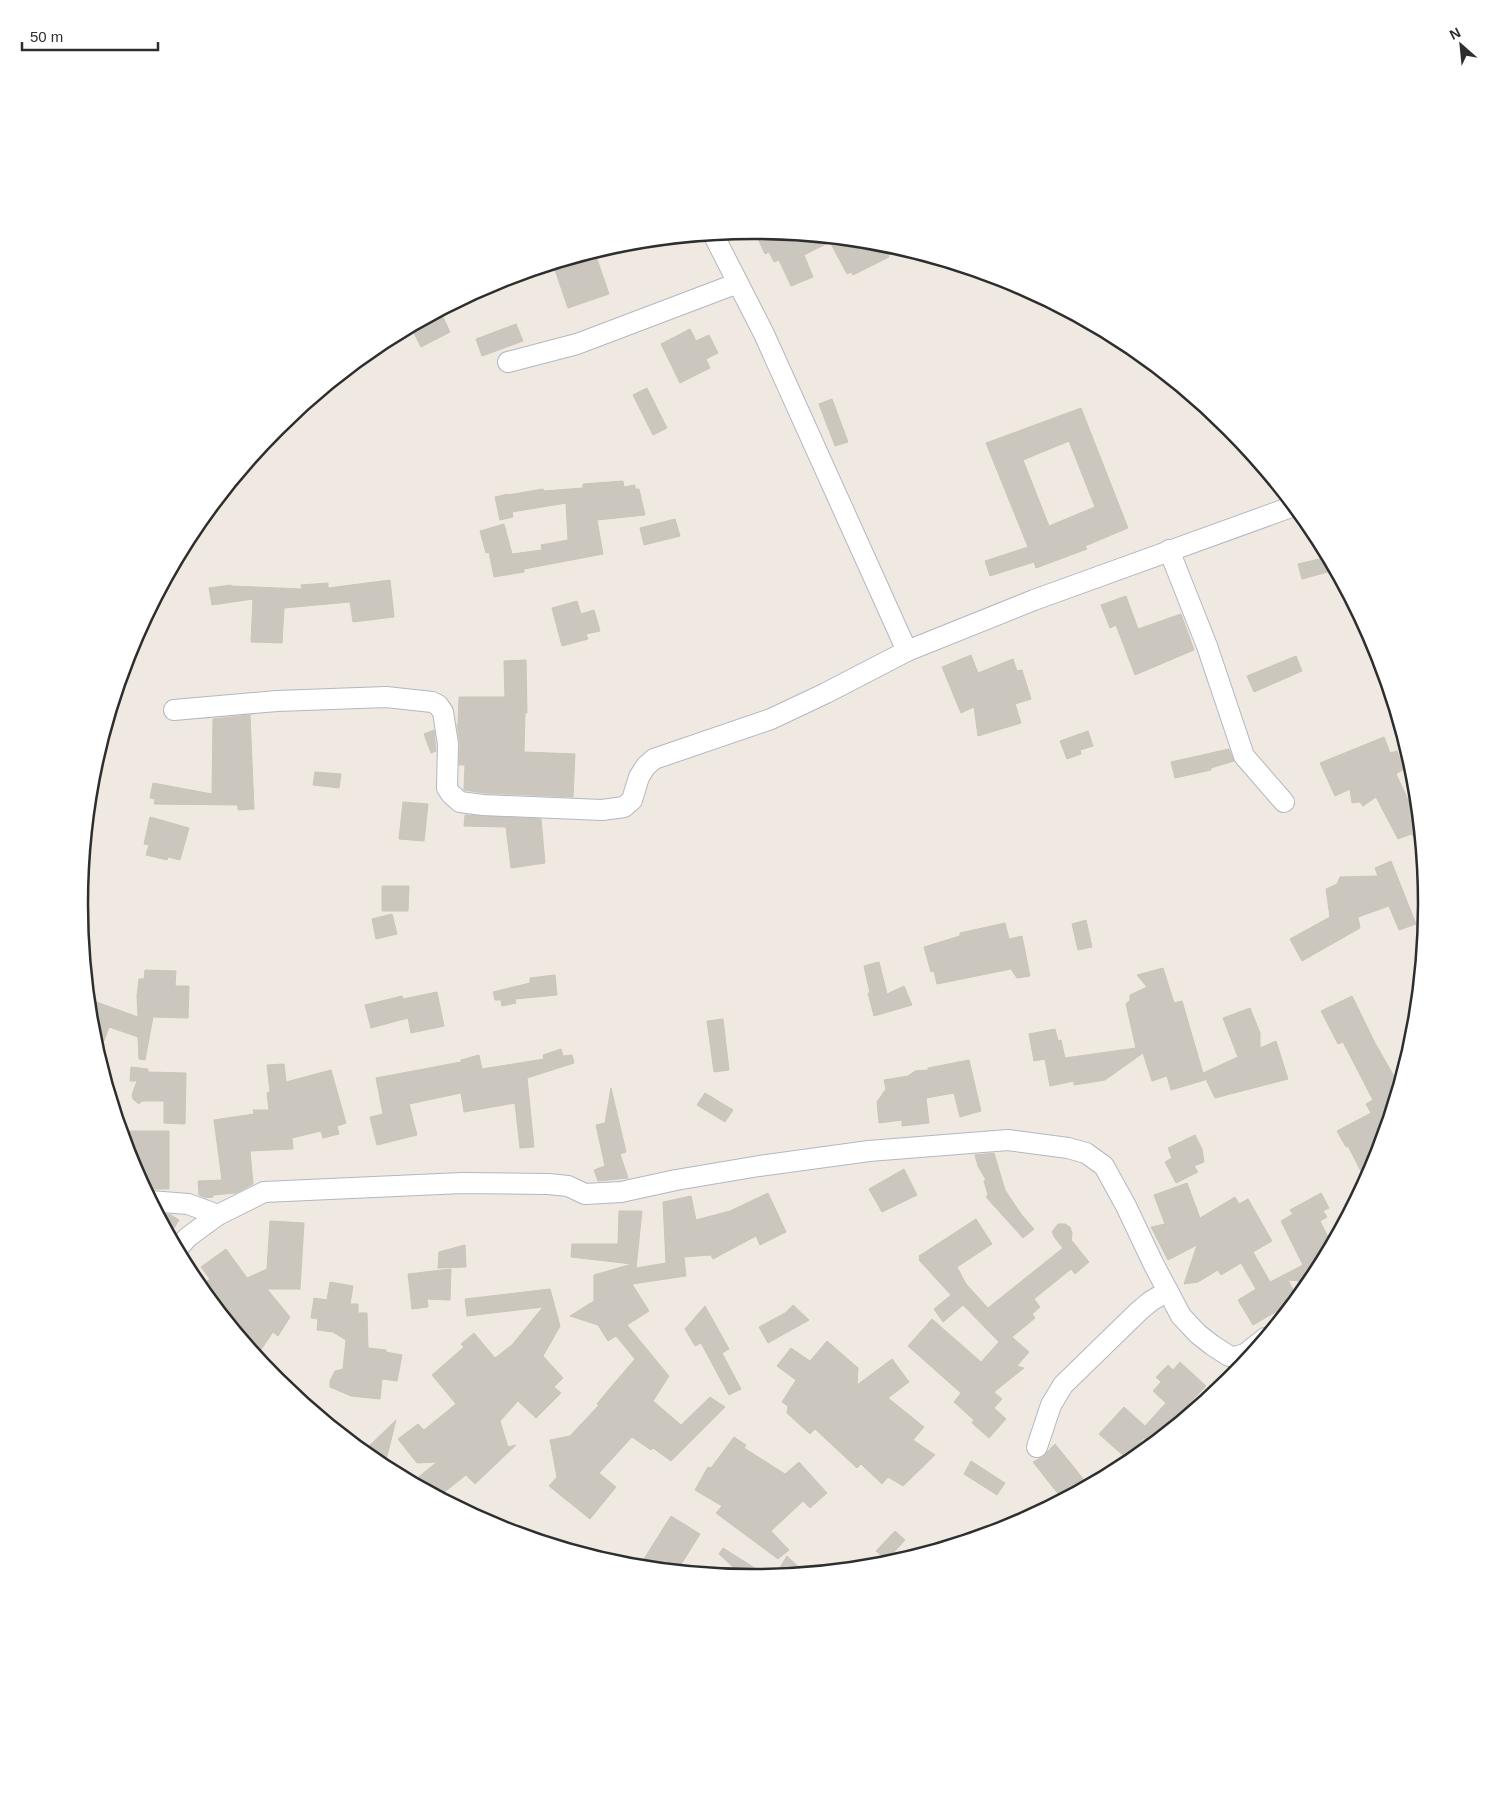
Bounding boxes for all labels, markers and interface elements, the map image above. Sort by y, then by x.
scale bar [22,20,159,52]
north arrow [1436,20,1486,70]
text: N [1447,24,1463,43]
text: 50 m [30,28,63,45]

